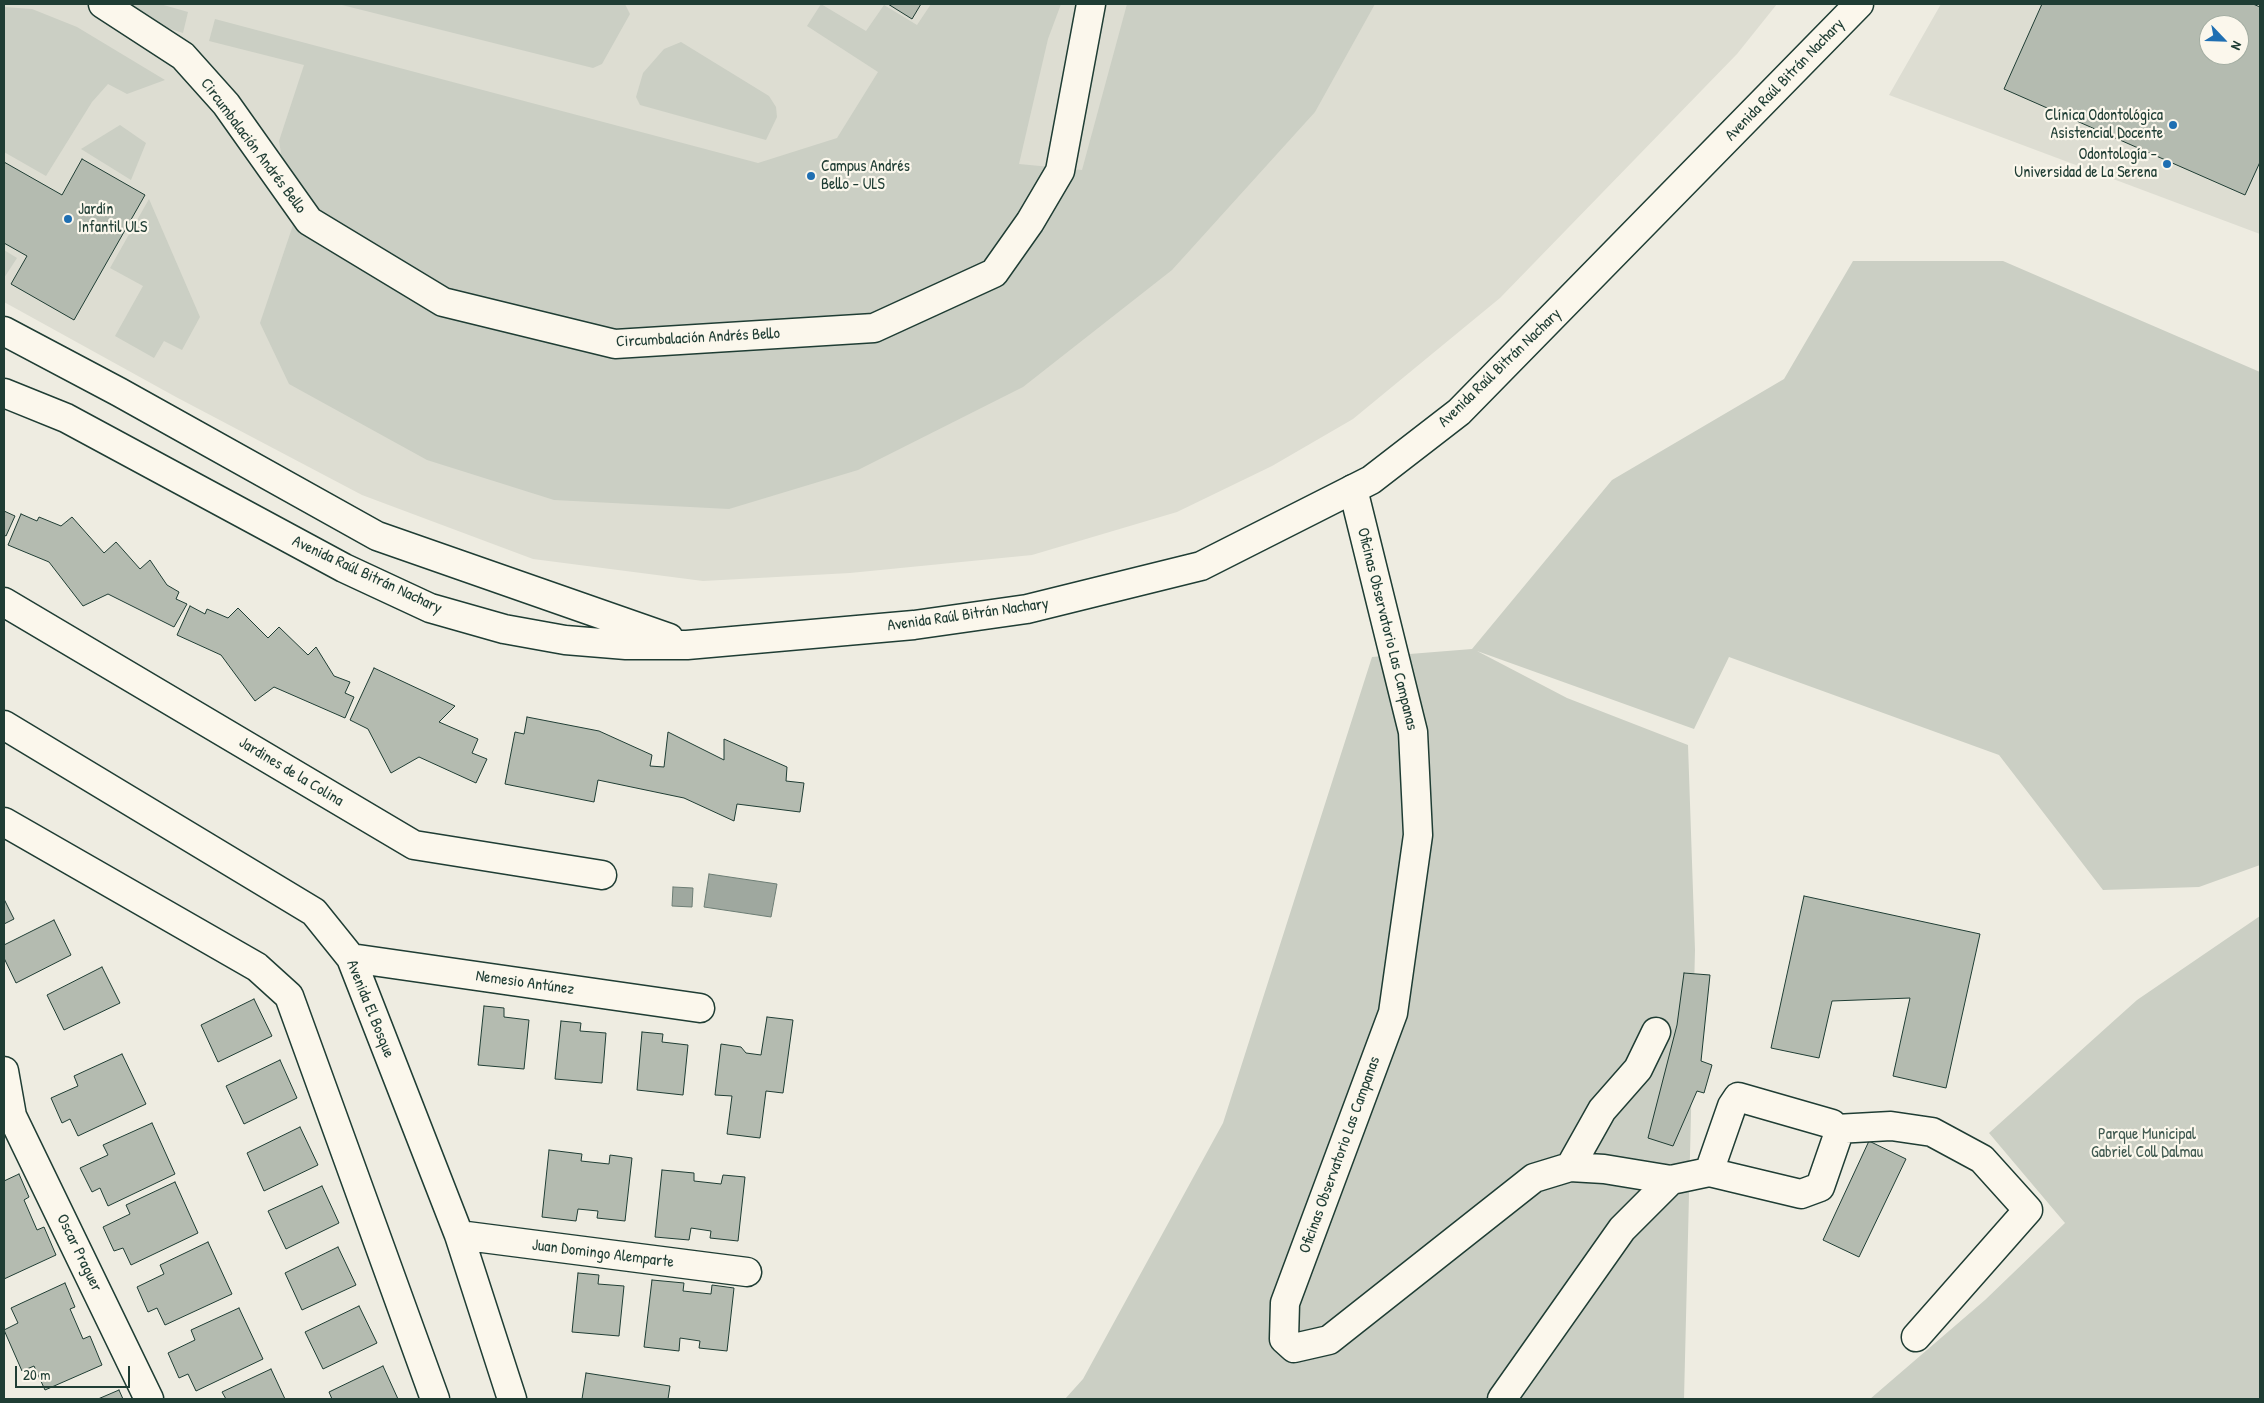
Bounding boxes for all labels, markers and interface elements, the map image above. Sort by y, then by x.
street label: Avenida Raúl Bitrán Nachary [1722,15,1848,145]
north arrow [2199,15,2249,65]
text: N [2227,39,2247,53]
street label: Circumbalación Andrés Bello [196,75,310,217]
place label: Clínica Odontológica Asistencial Docente [2045,106,2163,144]
marker: Clínica Odontológica Asistencial Docente [2167,119,2179,131]
place label: Odontología - Universidad de La Serena [2014,145,2157,183]
place label: Campus Andrés Bello - ULS [821,157,910,195]
marker: Odontología - Universidad de La Serena [2161,158,2173,170]
marker: Campus Andrés Bello - ULS [805,170,817,182]
place label: Jardín Infantil ULS [78,200,147,238]
marker: Jardín Infantil ULS [62,213,74,225]
street label: Avenida Raúl Bitrán Nachary [1435,305,1565,431]
street label: Circumbalación Andrés Bello [616,324,780,352]
street label: Oficinas Observatorio Las Campanas [1353,526,1421,732]
street label: Avenida Raúl Bitrán Nachary [289,532,445,618]
street label: Avenida Raúl Bitrán Nachary [886,594,1050,636]
street label: Jardines de la Colina [235,733,347,811]
street label: Avenida El Bosque [342,957,398,1061]
street label: Nemesio Antúnez [474,967,576,999]
street label: Oficinas Observatorio Las Campanas [1295,1054,1385,1256]
park label: Parque Municipal Gabriel Coll Dalmau [2091,1125,2203,1163]
street label: Oscar Praguer [52,1211,106,1295]
street label: Juan Domingo Alemparte [531,1236,675,1272]
scale bar [18,1356,132,1388]
text: 20 m [23,1364,50,1385]

